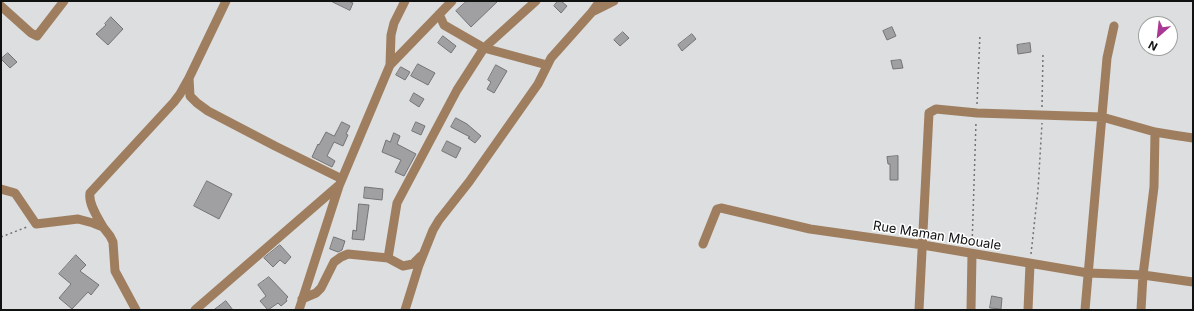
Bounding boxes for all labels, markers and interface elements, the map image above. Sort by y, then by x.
north arrow [1138,16,1178,56]
text: N [1146,38,1160,54]
street label: Rue Maman Mbouale [872,218,1002,254]

